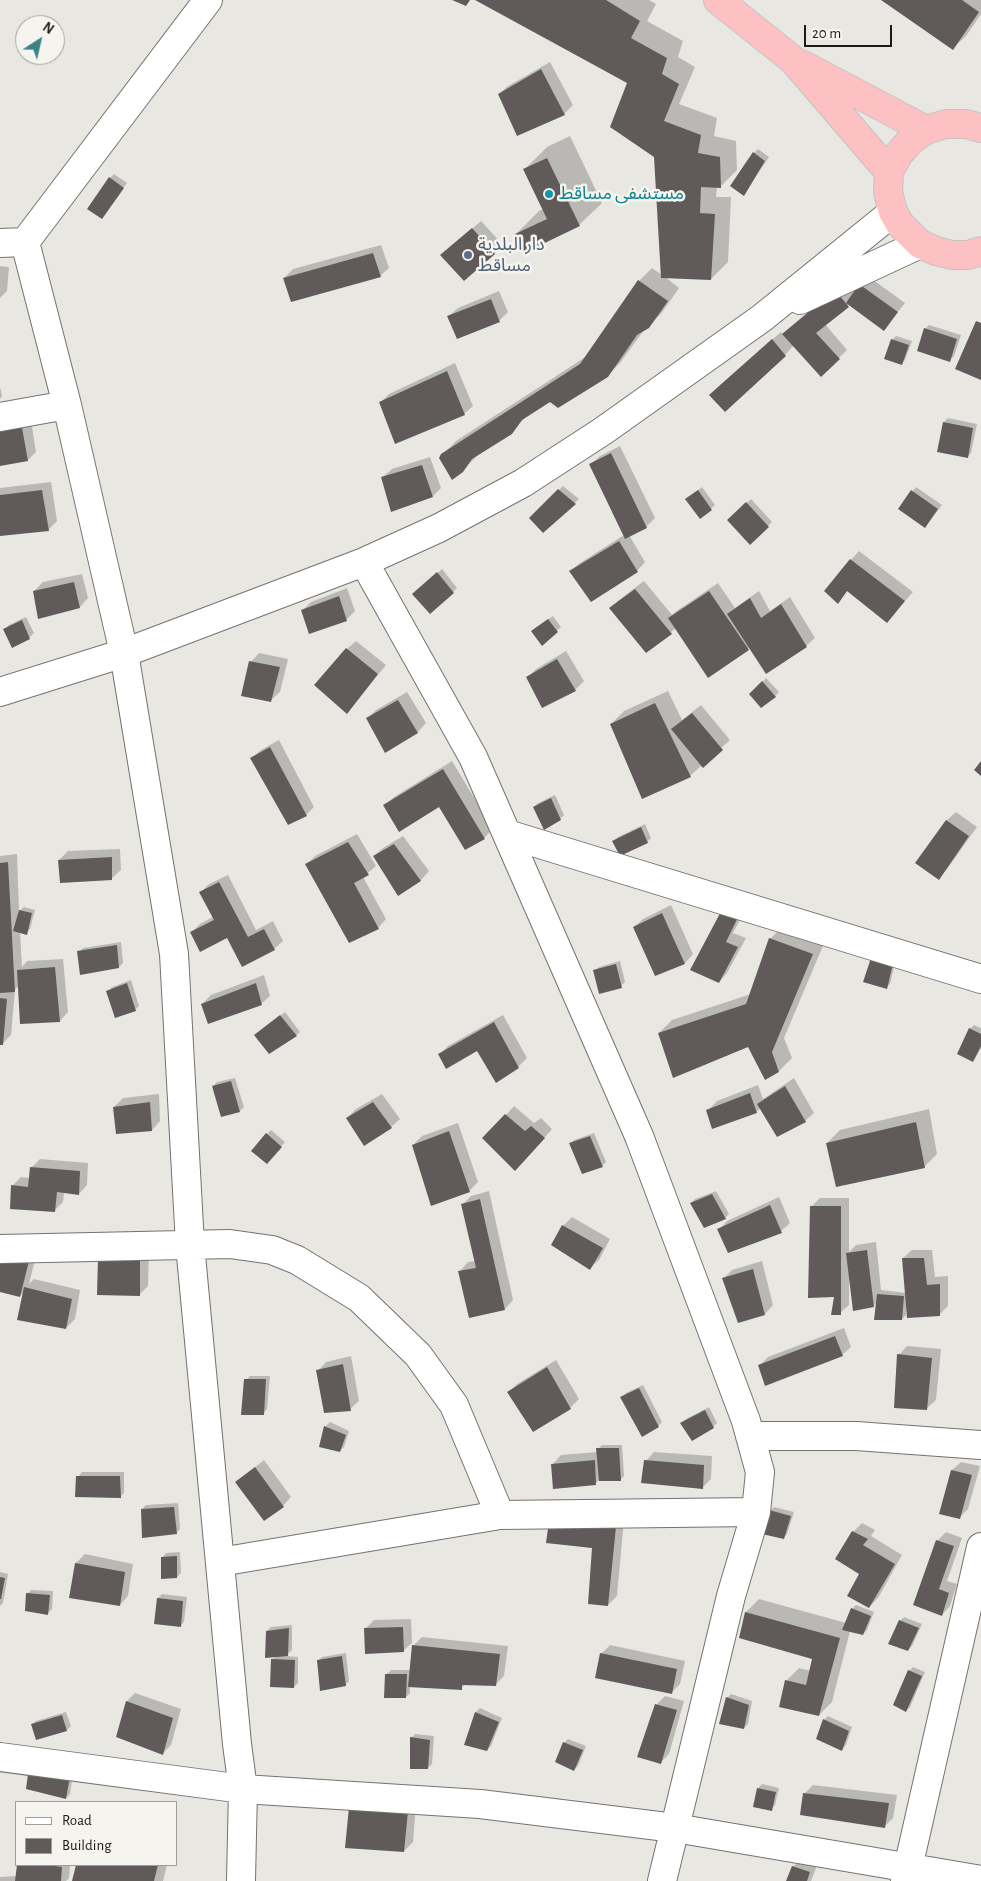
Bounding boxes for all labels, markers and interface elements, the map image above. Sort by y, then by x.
north arrow [15,15,65,65]
scale bar [806,15,894,47]
text: N [40,20,56,37]
text: 20 m [812,26,841,41]
place label: مستشفى مساقط [559,183,684,205]
marker: مستشفى مساقط [543,188,555,200]
place label: دار البلدية مساقط [478,234,545,276]
marker: دار البلدية مساقط [462,249,474,261]
legend [15,1801,178,1866]
text: Road [62,1813,92,1828]
text: Building [62,1838,112,1853]

